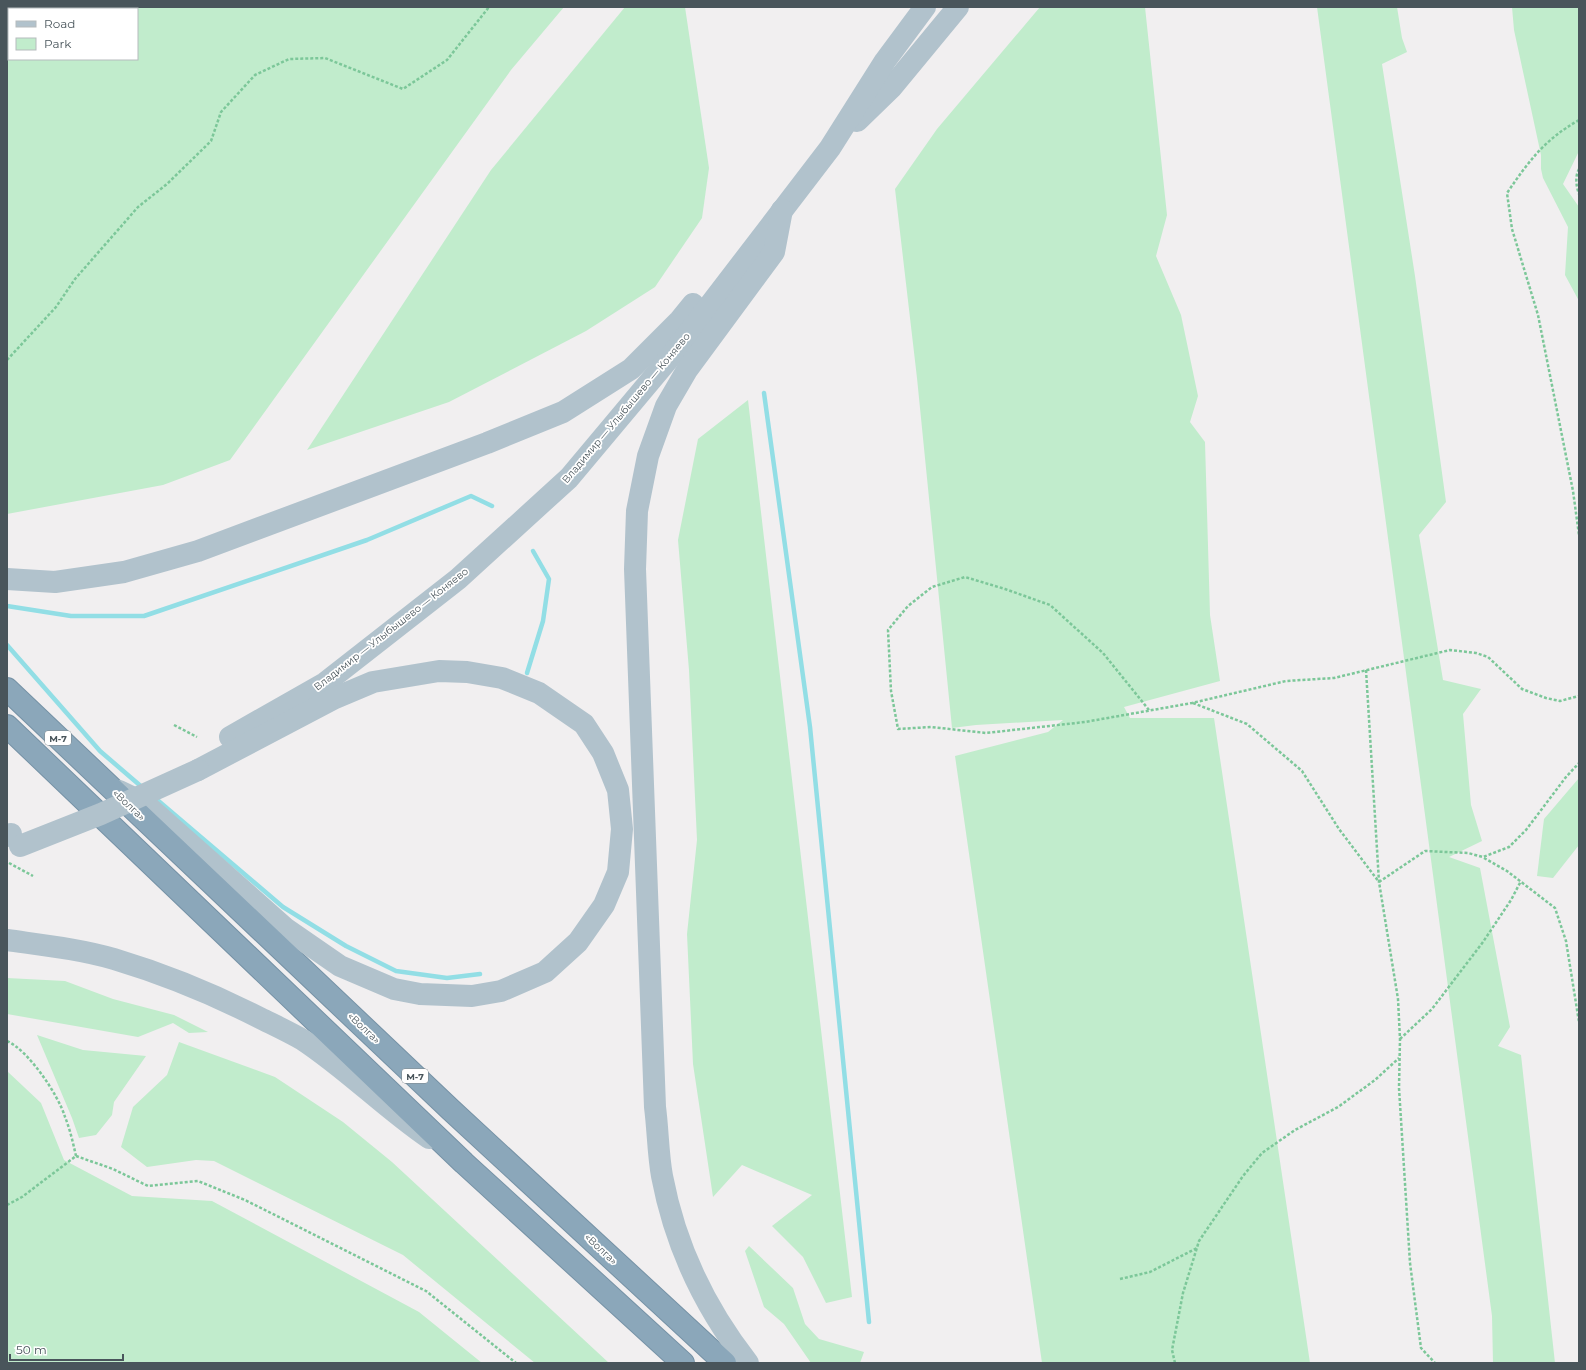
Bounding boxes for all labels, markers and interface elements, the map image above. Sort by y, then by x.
legend [8,8,138,60]
text: Road [44,16,75,31]
text: Park [44,36,72,51]
street label: Владимир — Улыбышево — Коняево [559,330,693,486]
street label: Владимир — Улыбышево — Коняево [311,565,471,693]
road number: М-7 [45,731,71,745]
street label: «Волга» [110,787,148,824]
street label: «Волга» [345,1010,383,1047]
road number: М-7 [402,1069,428,1083]
street label: «Волга» [582,1231,620,1268]
scale bar [10,1336,123,1362]
text: 50 m [16,1342,47,1357]

